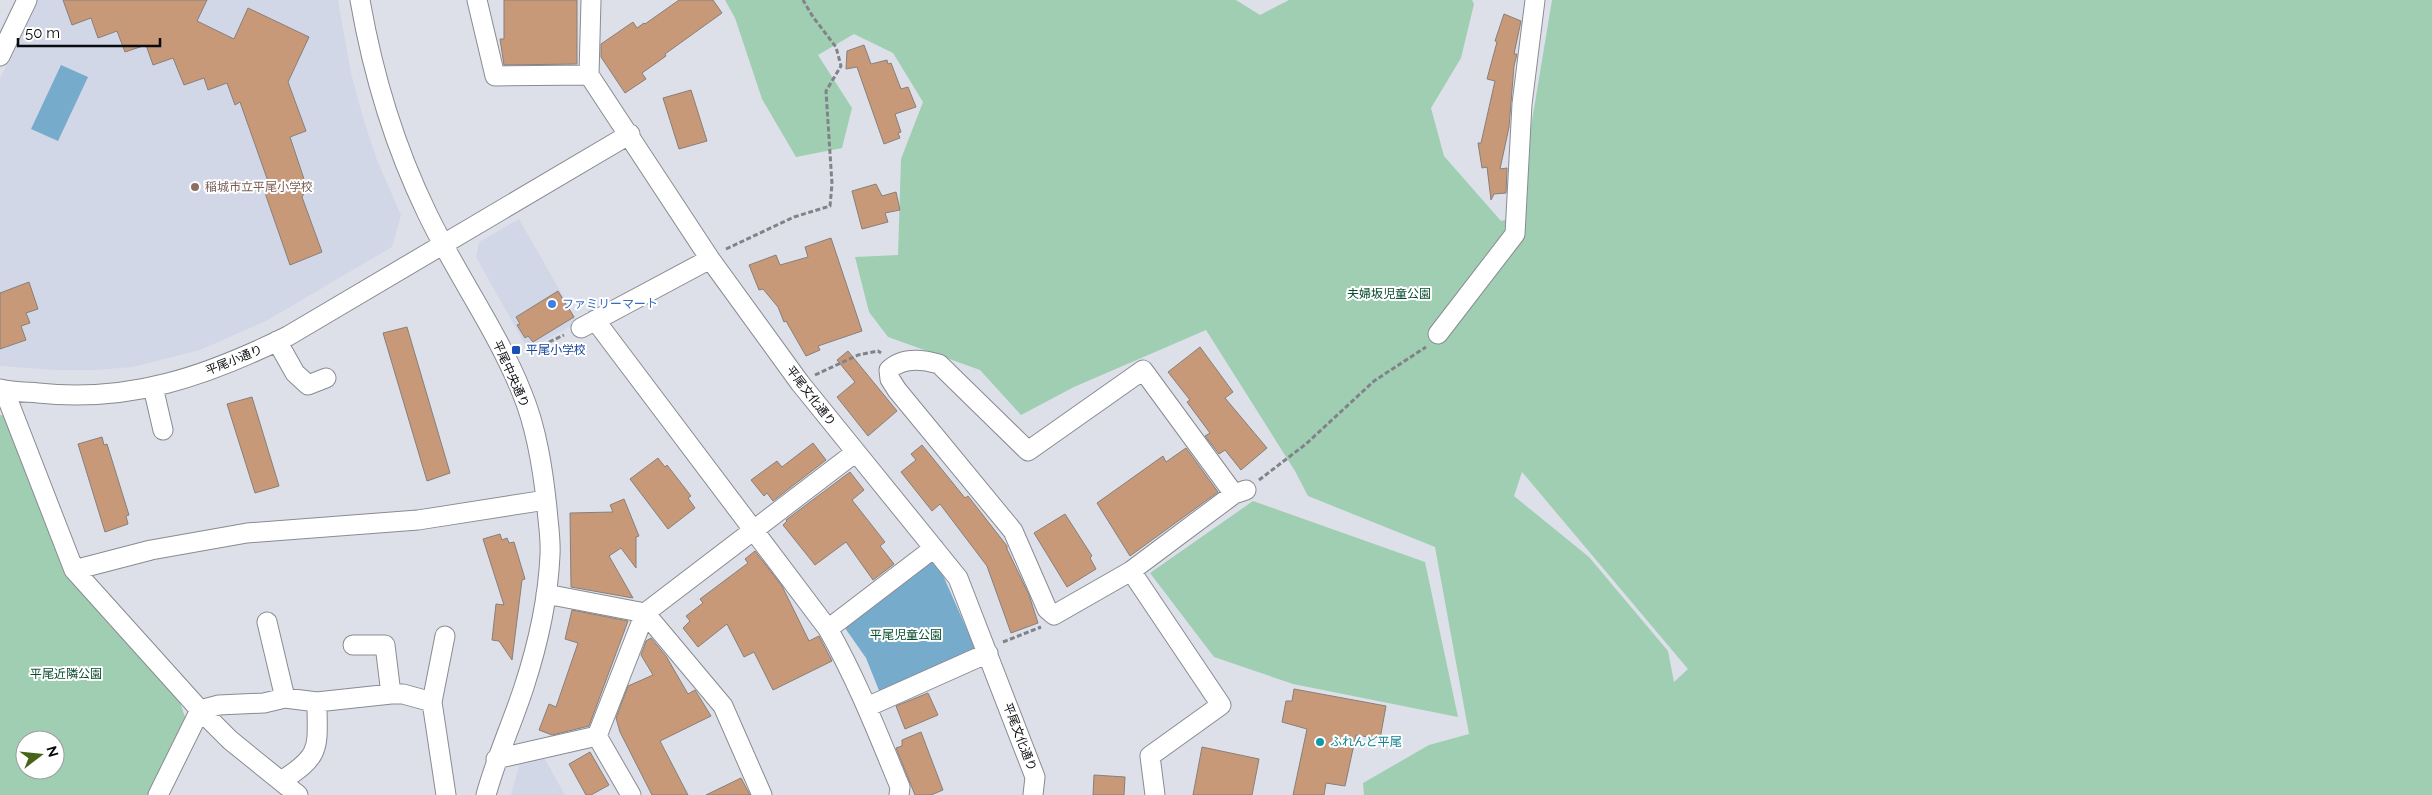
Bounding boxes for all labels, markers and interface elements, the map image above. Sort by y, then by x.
scale bar [18,15,160,47]
text: 50 m [25,24,60,42]
place label: 稲城市立平尾小学校 [205,180,313,194]
marker: 稲城市立平尾小学校 [189,181,201,193]
park label: 夫婦坂児童公園 [1347,287,1431,301]
place label: ファミリーマート [562,297,658,311]
marker: ファミリーマート [546,298,558,310]
street label: 平尾中央通り [490,338,532,410]
street label: 平尾小通り [204,342,264,378]
place label: 平尾小学校 [526,343,586,357]
marker: 平尾小学校 [510,344,522,356]
street label: 平尾文化通り [783,363,839,429]
park label: 平尾児童公園 [870,628,942,642]
park label: 平尾近隣公園 [30,667,102,681]
street label: 平尾文化通り [1001,701,1039,773]
north arrow [15,730,65,780]
place label: ふれんど平尾 [1330,735,1402,749]
marker: ふれんど平尾 [1314,736,1326,748]
text: N [43,744,62,759]

